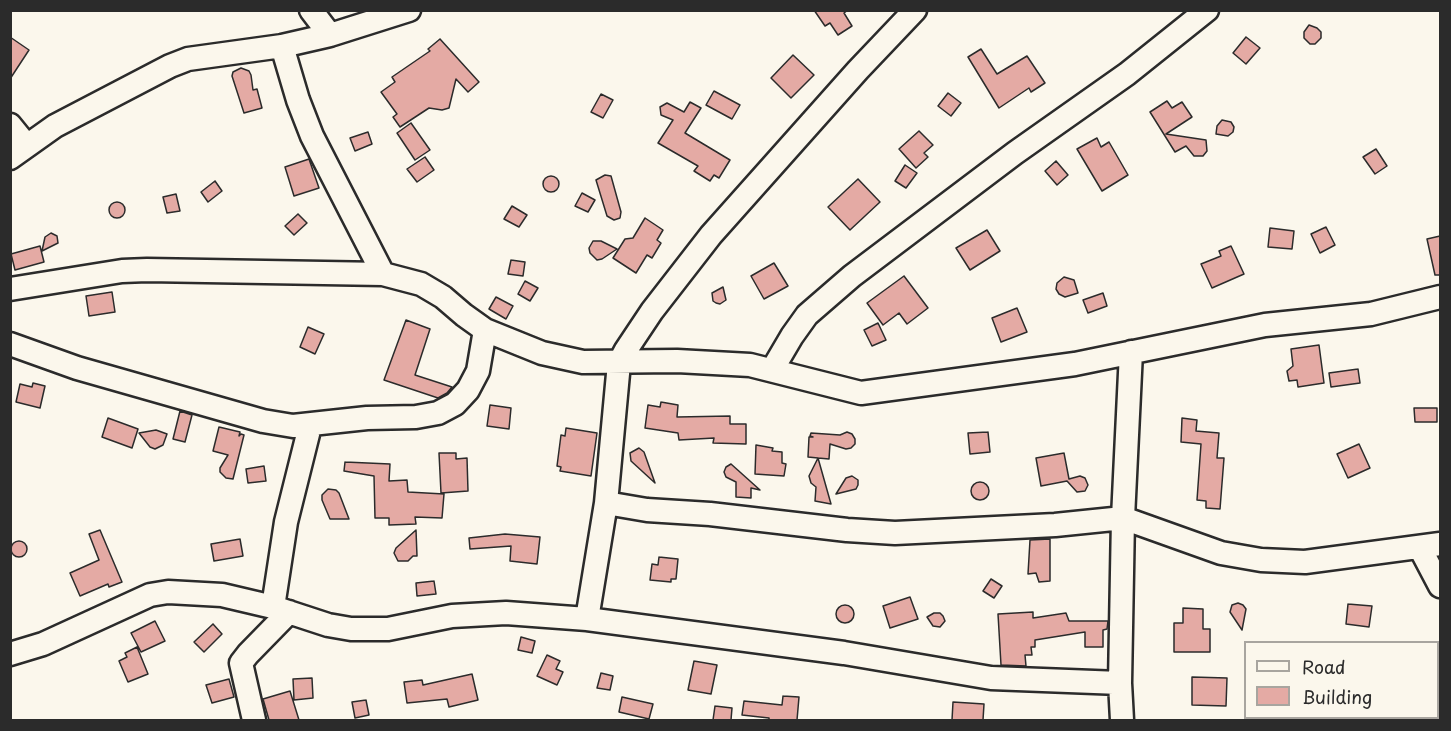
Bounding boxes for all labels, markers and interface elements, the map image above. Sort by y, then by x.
legend [1244,641,1439,719]
text: Road [1302,653,1346,680]
text: Building [1302,683,1372,710]

